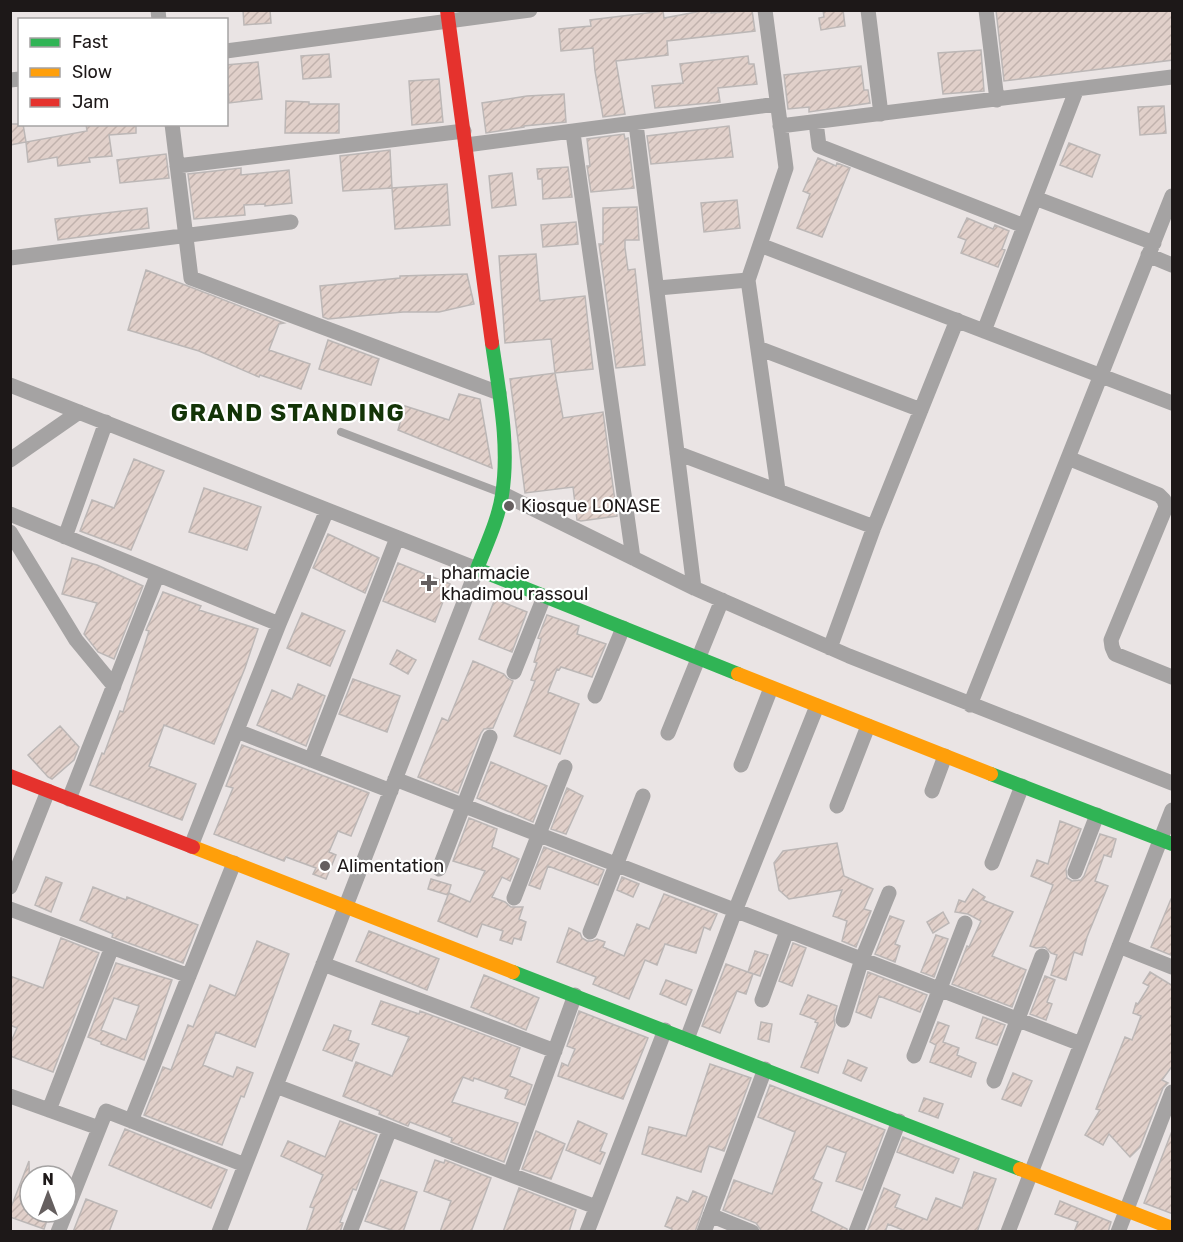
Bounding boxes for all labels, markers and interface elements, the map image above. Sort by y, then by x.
legend [18,18,228,126]
text: Fast [72,31,108,53]
text: Slow [72,61,112,83]
text: Jam [72,91,109,113]
district label: GRAND STANDING [171,399,405,427]
place label: Kiosque LONASE [521,495,660,517]
marker: Kiosque LONASE [502,499,516,513]
place label: pharmacie khadimou rassoul [441,562,588,605]
marker: pharmacie khadimou rassoul [422,576,436,590]
place label: Alimentation [337,855,444,877]
marker: Alimentation [318,859,332,873]
north arrow [18,1164,78,1224]
text: N [42,1170,54,1189]

